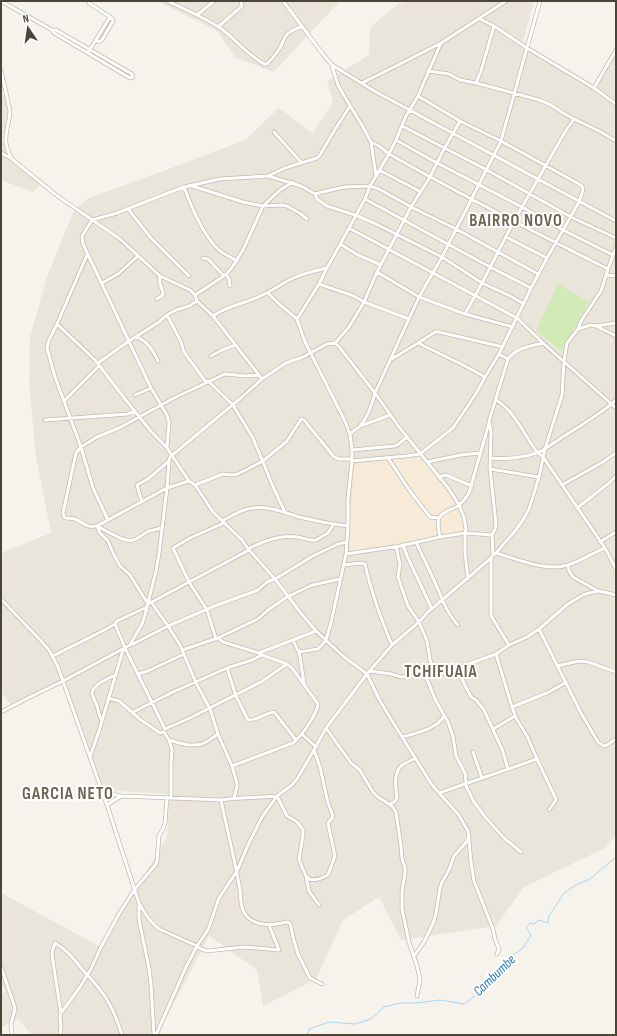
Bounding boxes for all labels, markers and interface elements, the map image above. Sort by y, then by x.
north arrow [8,8,48,48]
text: N [22,12,30,26]
district label: BAIRRO NOVO [469,211,563,231]
district label: TCHIFUAIA [404,662,478,682]
district label: GARCIA NETO [22,784,114,804]
water label: Cambumbe [470,951,519,1000]

